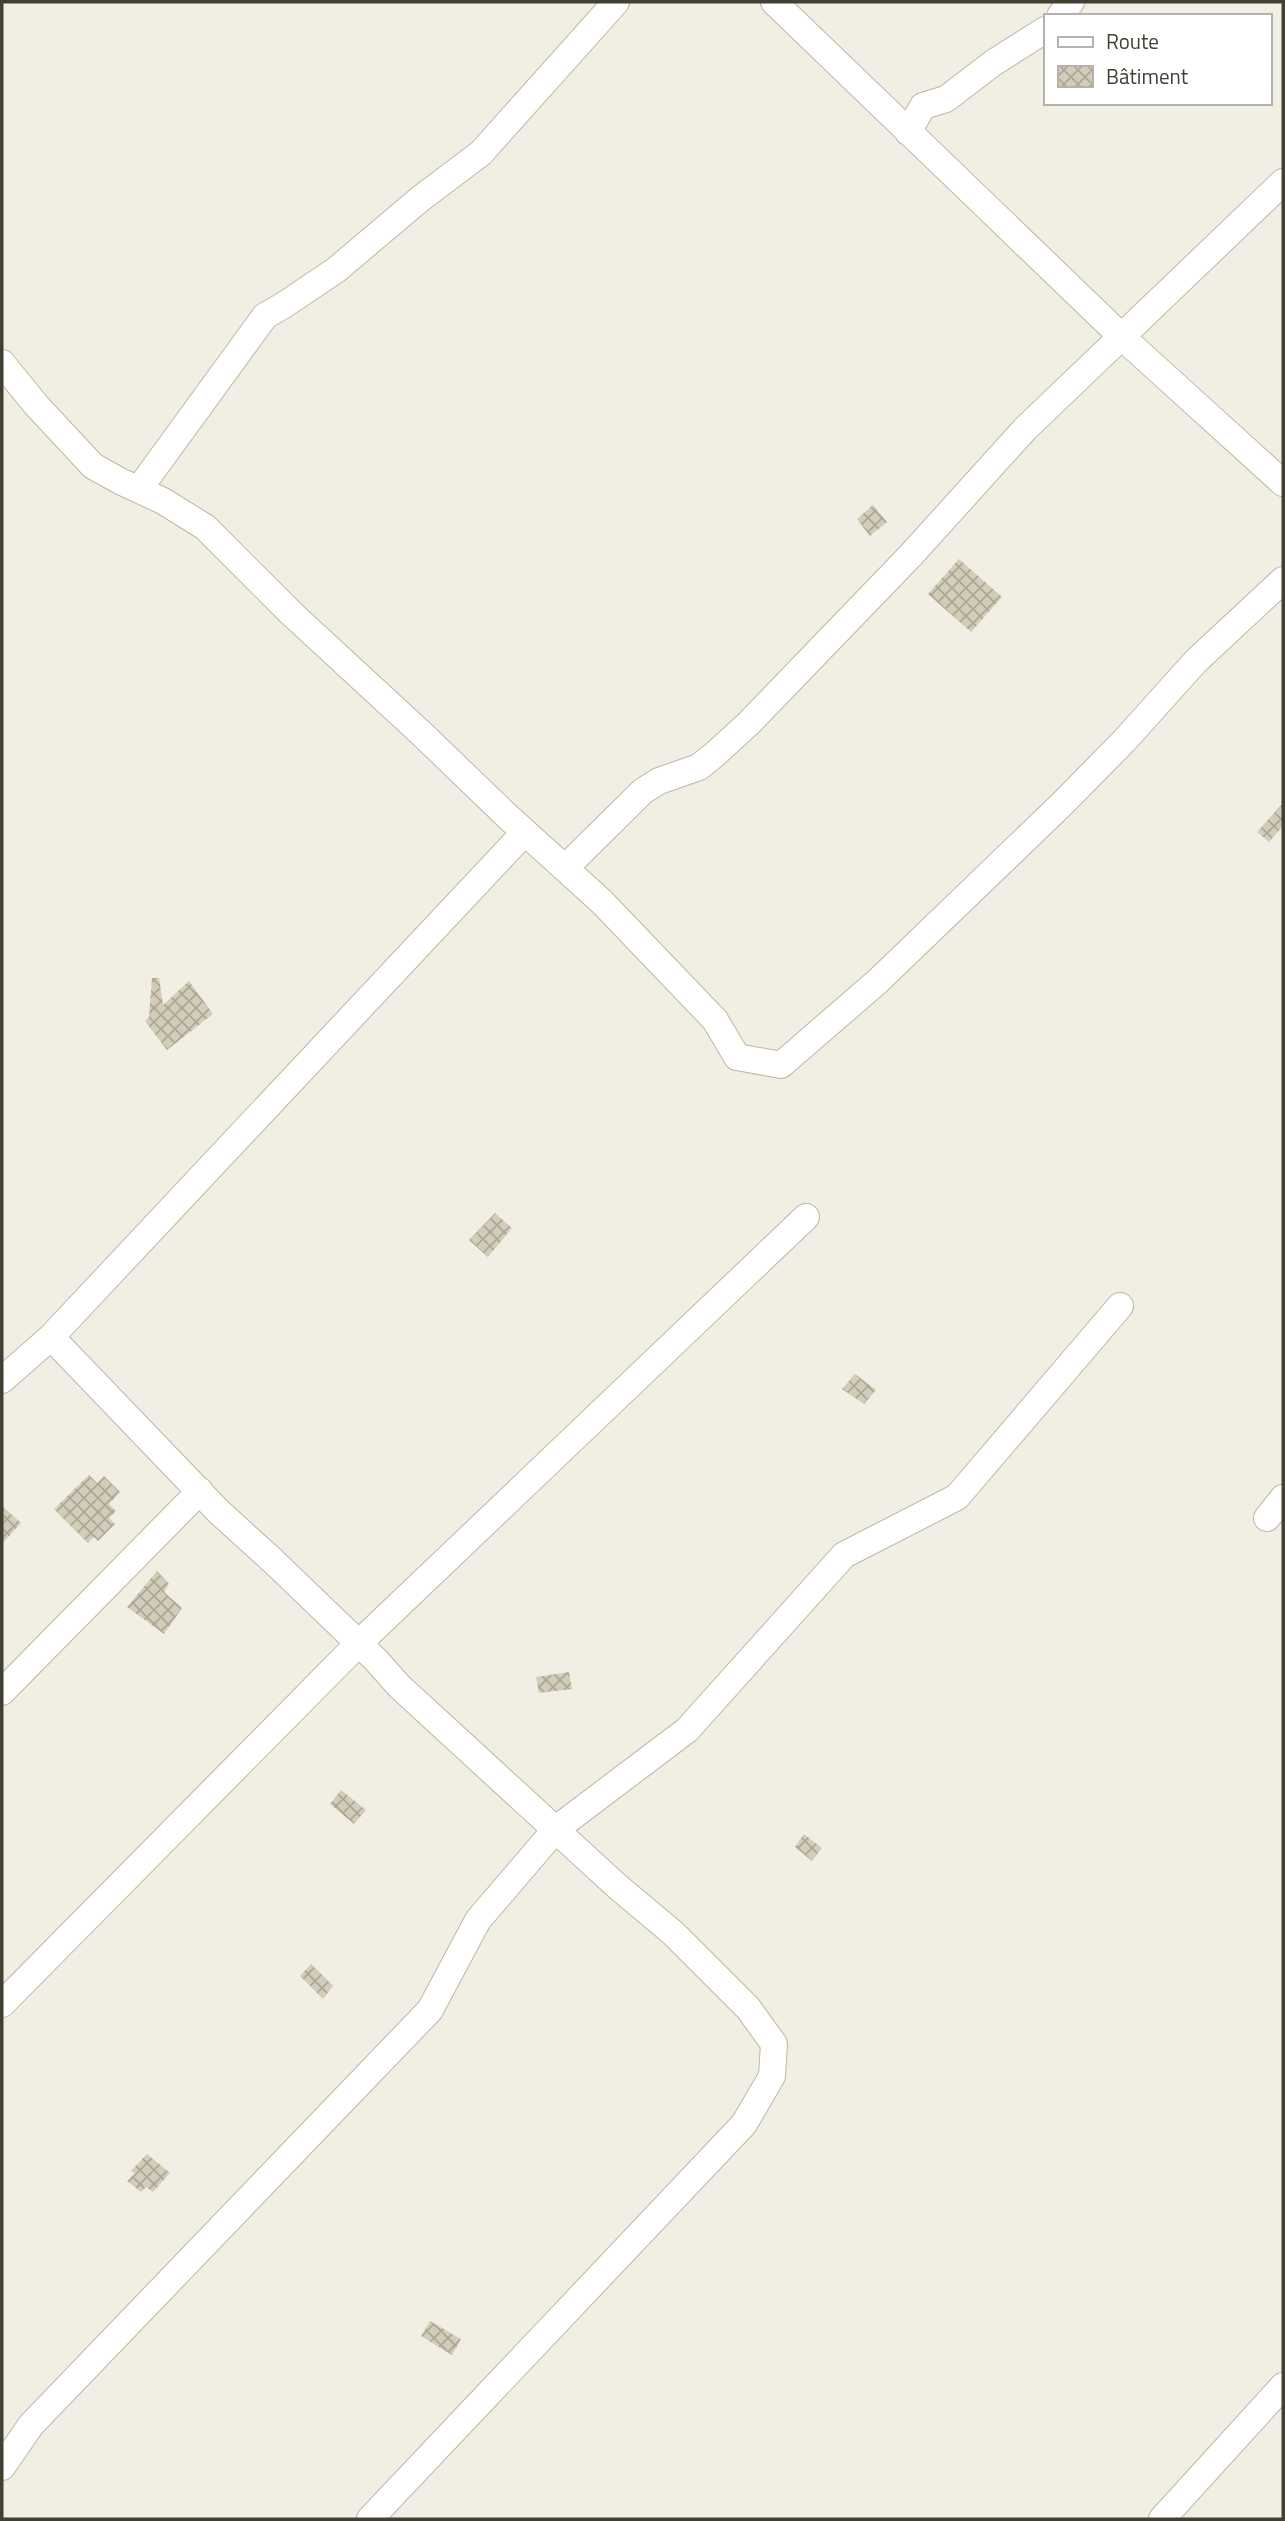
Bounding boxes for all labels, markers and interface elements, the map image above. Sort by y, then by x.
legend [1044,14,1271,105]
text: Route [1106,25,1159,57]
text: Bâtiment [1106,60,1189,92]

